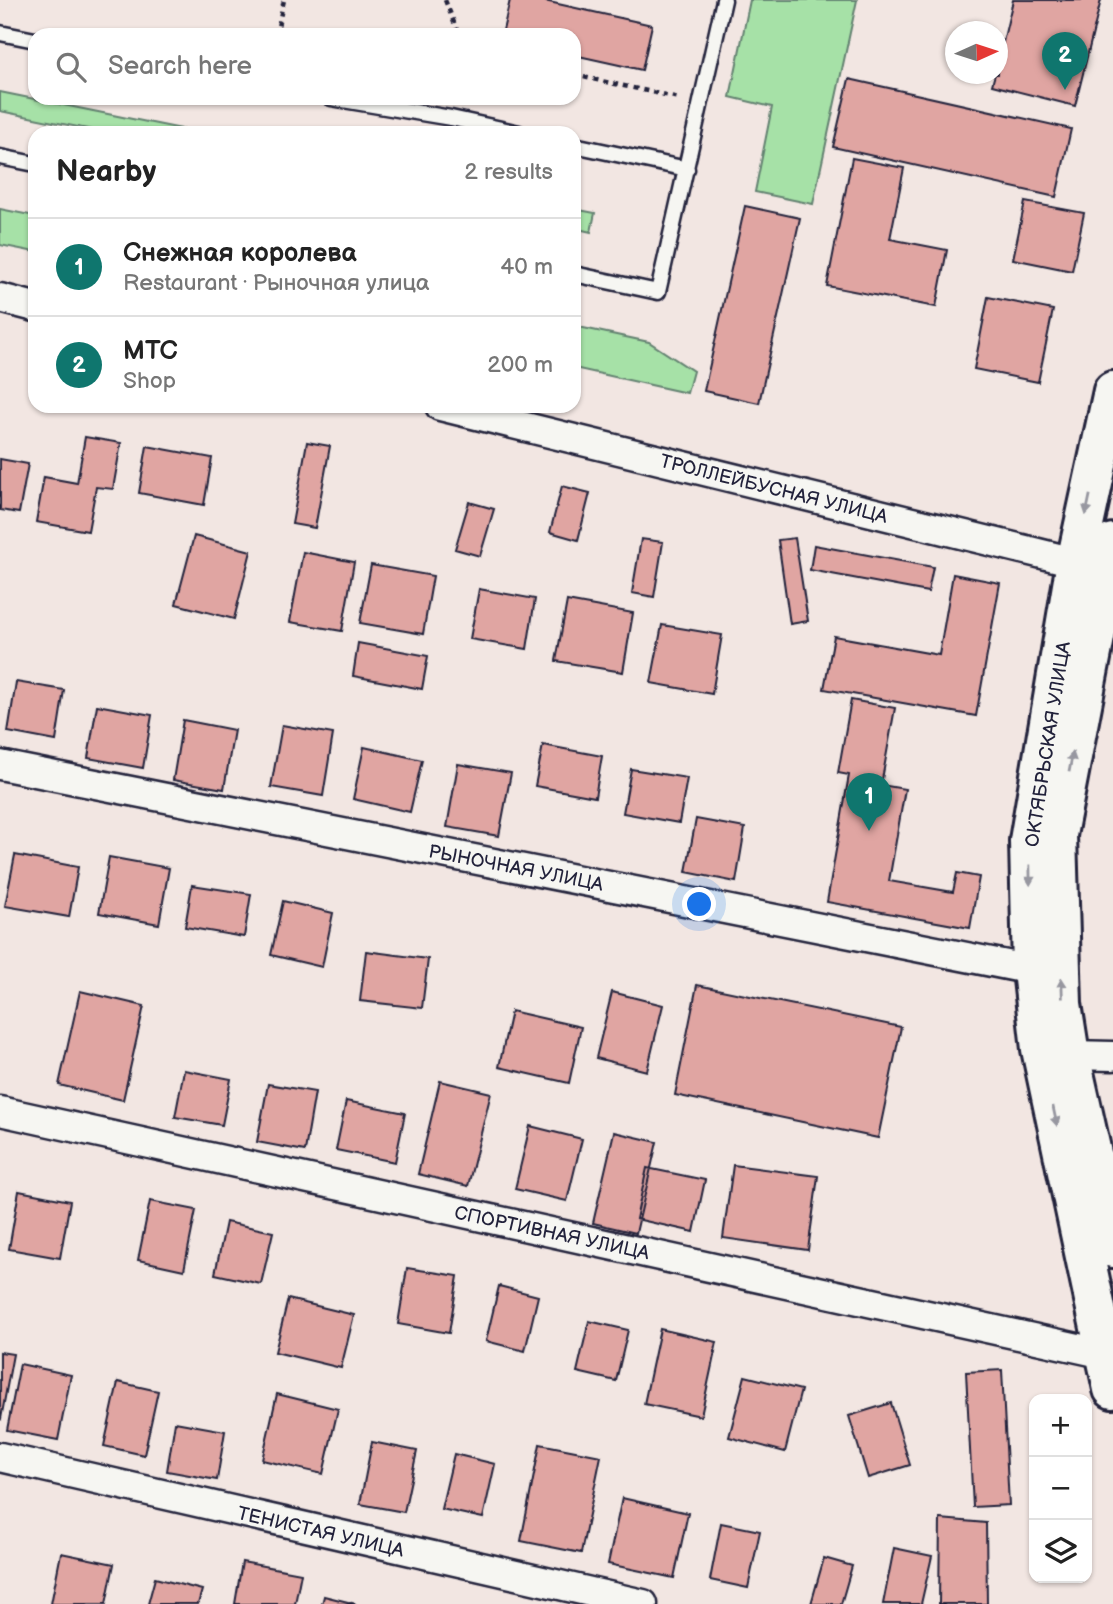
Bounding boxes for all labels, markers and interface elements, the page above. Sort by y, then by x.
north arrow [945,21,1008,84]
search box [28,28,581,105]
pin: 2 [1042,32,1088,90]
icon: search [52,48,90,86]
text: Search here [108,51,252,82]
text: Nearby [56,154,156,190]
text: 2 results [464,158,553,186]
text: Снежная королева [123,238,357,269]
text: 1 [74,253,84,281]
text: 40 m [500,253,553,281]
text: Restaurant · Рыночная улица [123,269,430,297]
text: МТС [123,336,178,367]
text: 2 [72,351,86,379]
text: 200 m [487,351,553,379]
text: Shop [123,367,176,395]
street label: ТРОЛЛЕЙБУСНАЯ УЛИЦА [658,450,890,529]
one-way arrow [1083,495,1094,517]
street label: ОКТЯБРЬСКАЯ УЛИЦА [1021,639,1076,849]
one-way arrow [1066,750,1077,772]
pin: 1 [846,773,892,831]
street label: РЫНОЧНАЯ УЛИЦА [426,840,606,897]
one-way arrow [1024,864,1036,886]
your location [682,887,716,921]
one-way arrow [1056,976,1067,998]
one-way arrow [1049,1105,1060,1127]
street label: СПОРТИВНАЯ УЛИЦА [452,1202,652,1265]
map controls [1029,1394,1092,1583]
button: + [1029,1394,1092,1457]
button: − [1029,1457,1092,1520]
street label: ТЕНИСТАЯ УЛИЦА [235,1502,407,1563]
button: layers [1029,1520,1092,1583]

